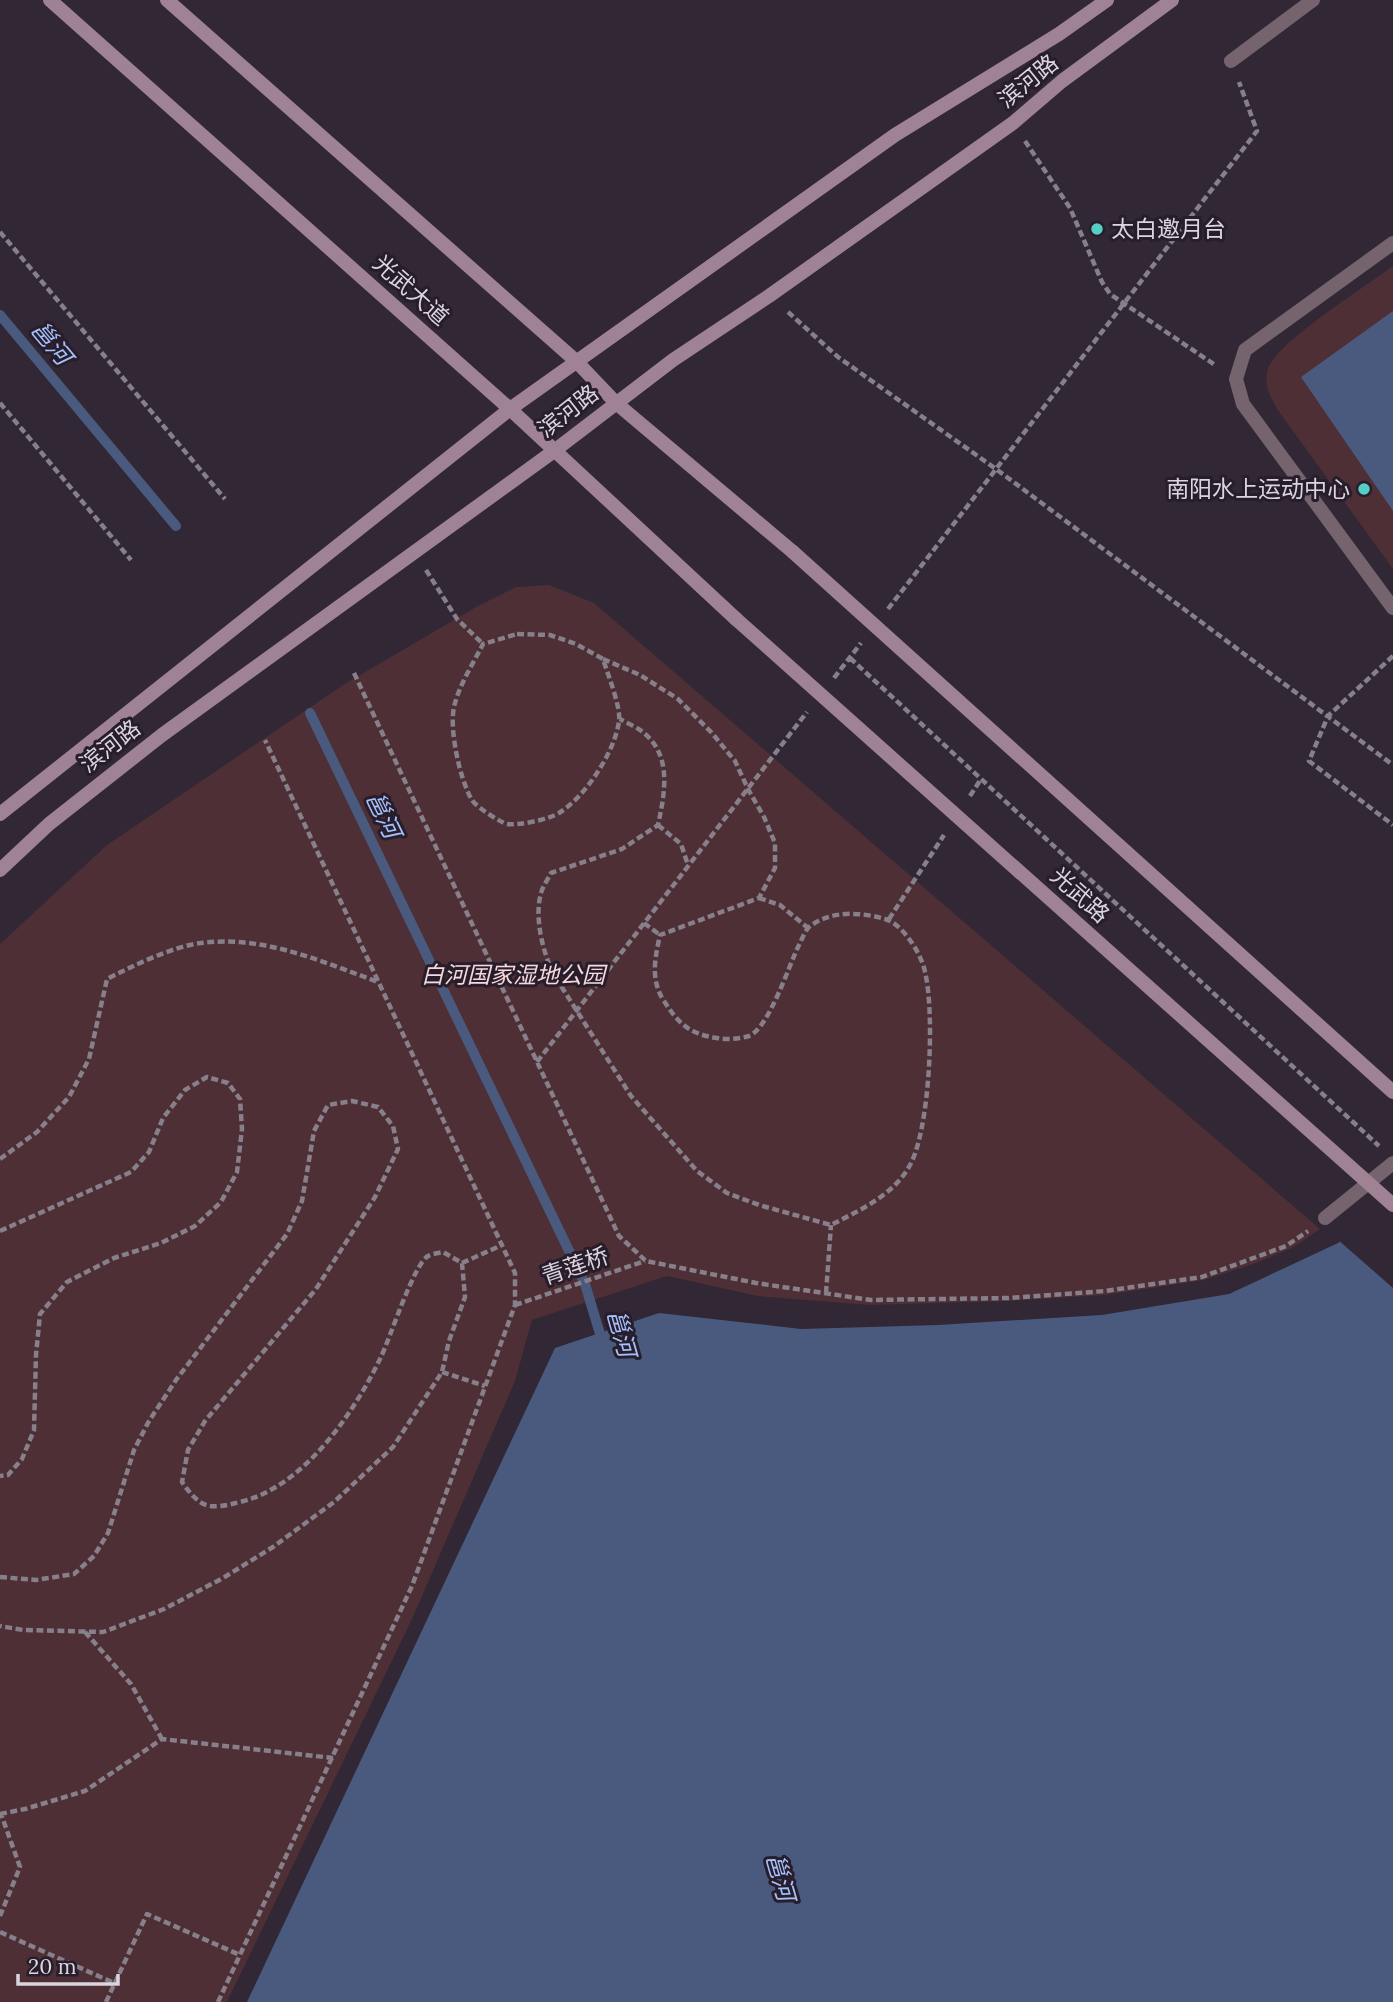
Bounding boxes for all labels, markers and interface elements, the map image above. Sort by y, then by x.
street label: 滨河路 [992,48,1064,114]
place label: 太白邀月台 [1111,214,1226,243]
marker: 太白邀月台 [1089,221,1105,237]
street label: 光武大道 [367,248,455,331]
water label: 邕河 [24,314,81,374]
street label: 滨河路 [532,378,604,443]
place label: 南阳水上运动中心 [1166,474,1350,503]
marker: 南阳水上运动中心 [1356,481,1372,497]
street label: 滨河路 [74,713,146,778]
water label: 邕河 [359,786,410,847]
street label: 光武路 [1045,861,1116,928]
park label: 白河国家湿地公园 [421,960,608,989]
street label: 青莲桥 [537,1241,612,1290]
water label: 邕河 [600,1306,644,1364]
water label: 邕河 [759,1850,803,1908]
scale bar [18,1942,117,1986]
text: 20 m [28,1953,77,1980]

